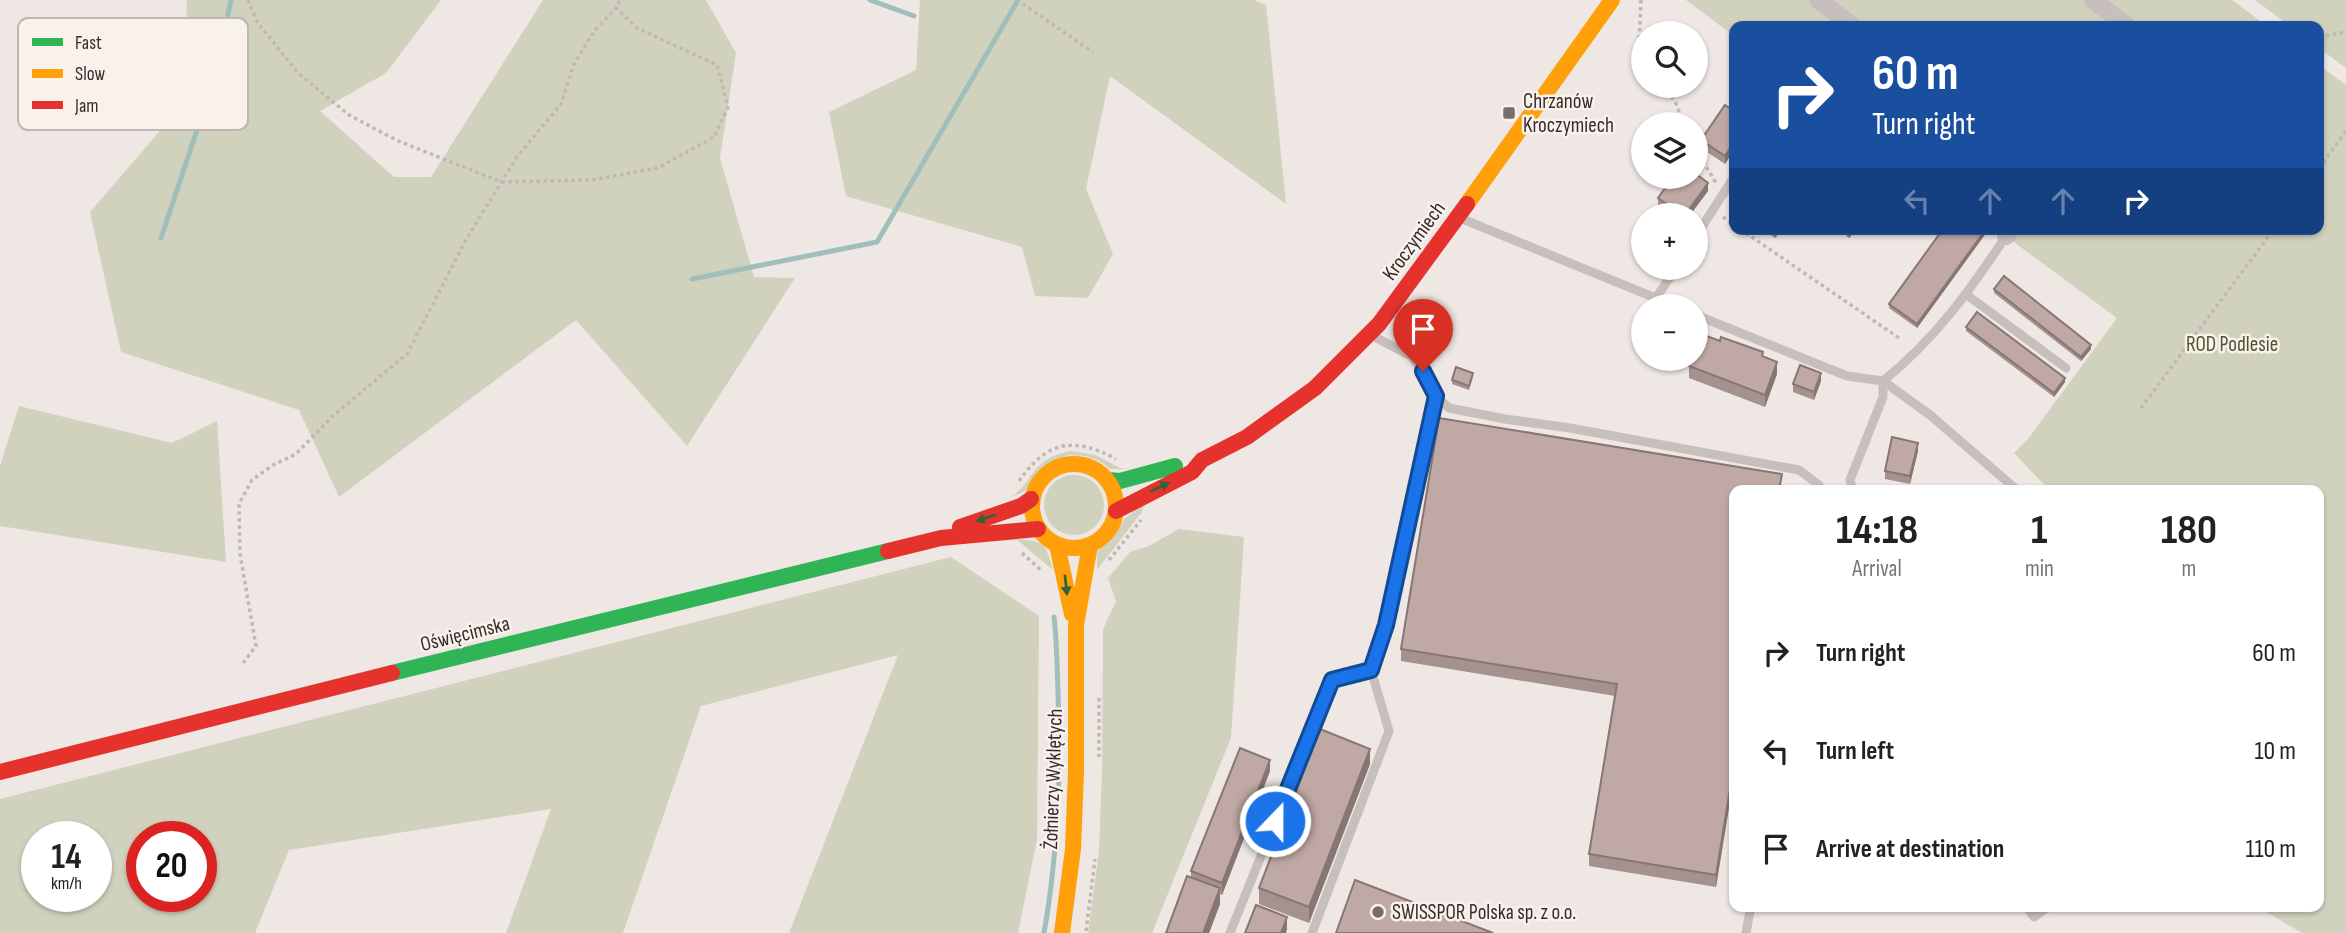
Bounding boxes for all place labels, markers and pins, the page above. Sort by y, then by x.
place label: Chrzanów Kroczymiech [1523,89,1614,138]
marker: Chrzanów Kroczymiech [1501,105,1517,121]
pin [1393,299,1453,371]
place label: SWISSPOR Polska sp. z o.o. [1392,900,1576,925]
marker: SWISSPOR Polska sp. z o.o. [1370,904,1386,920]

